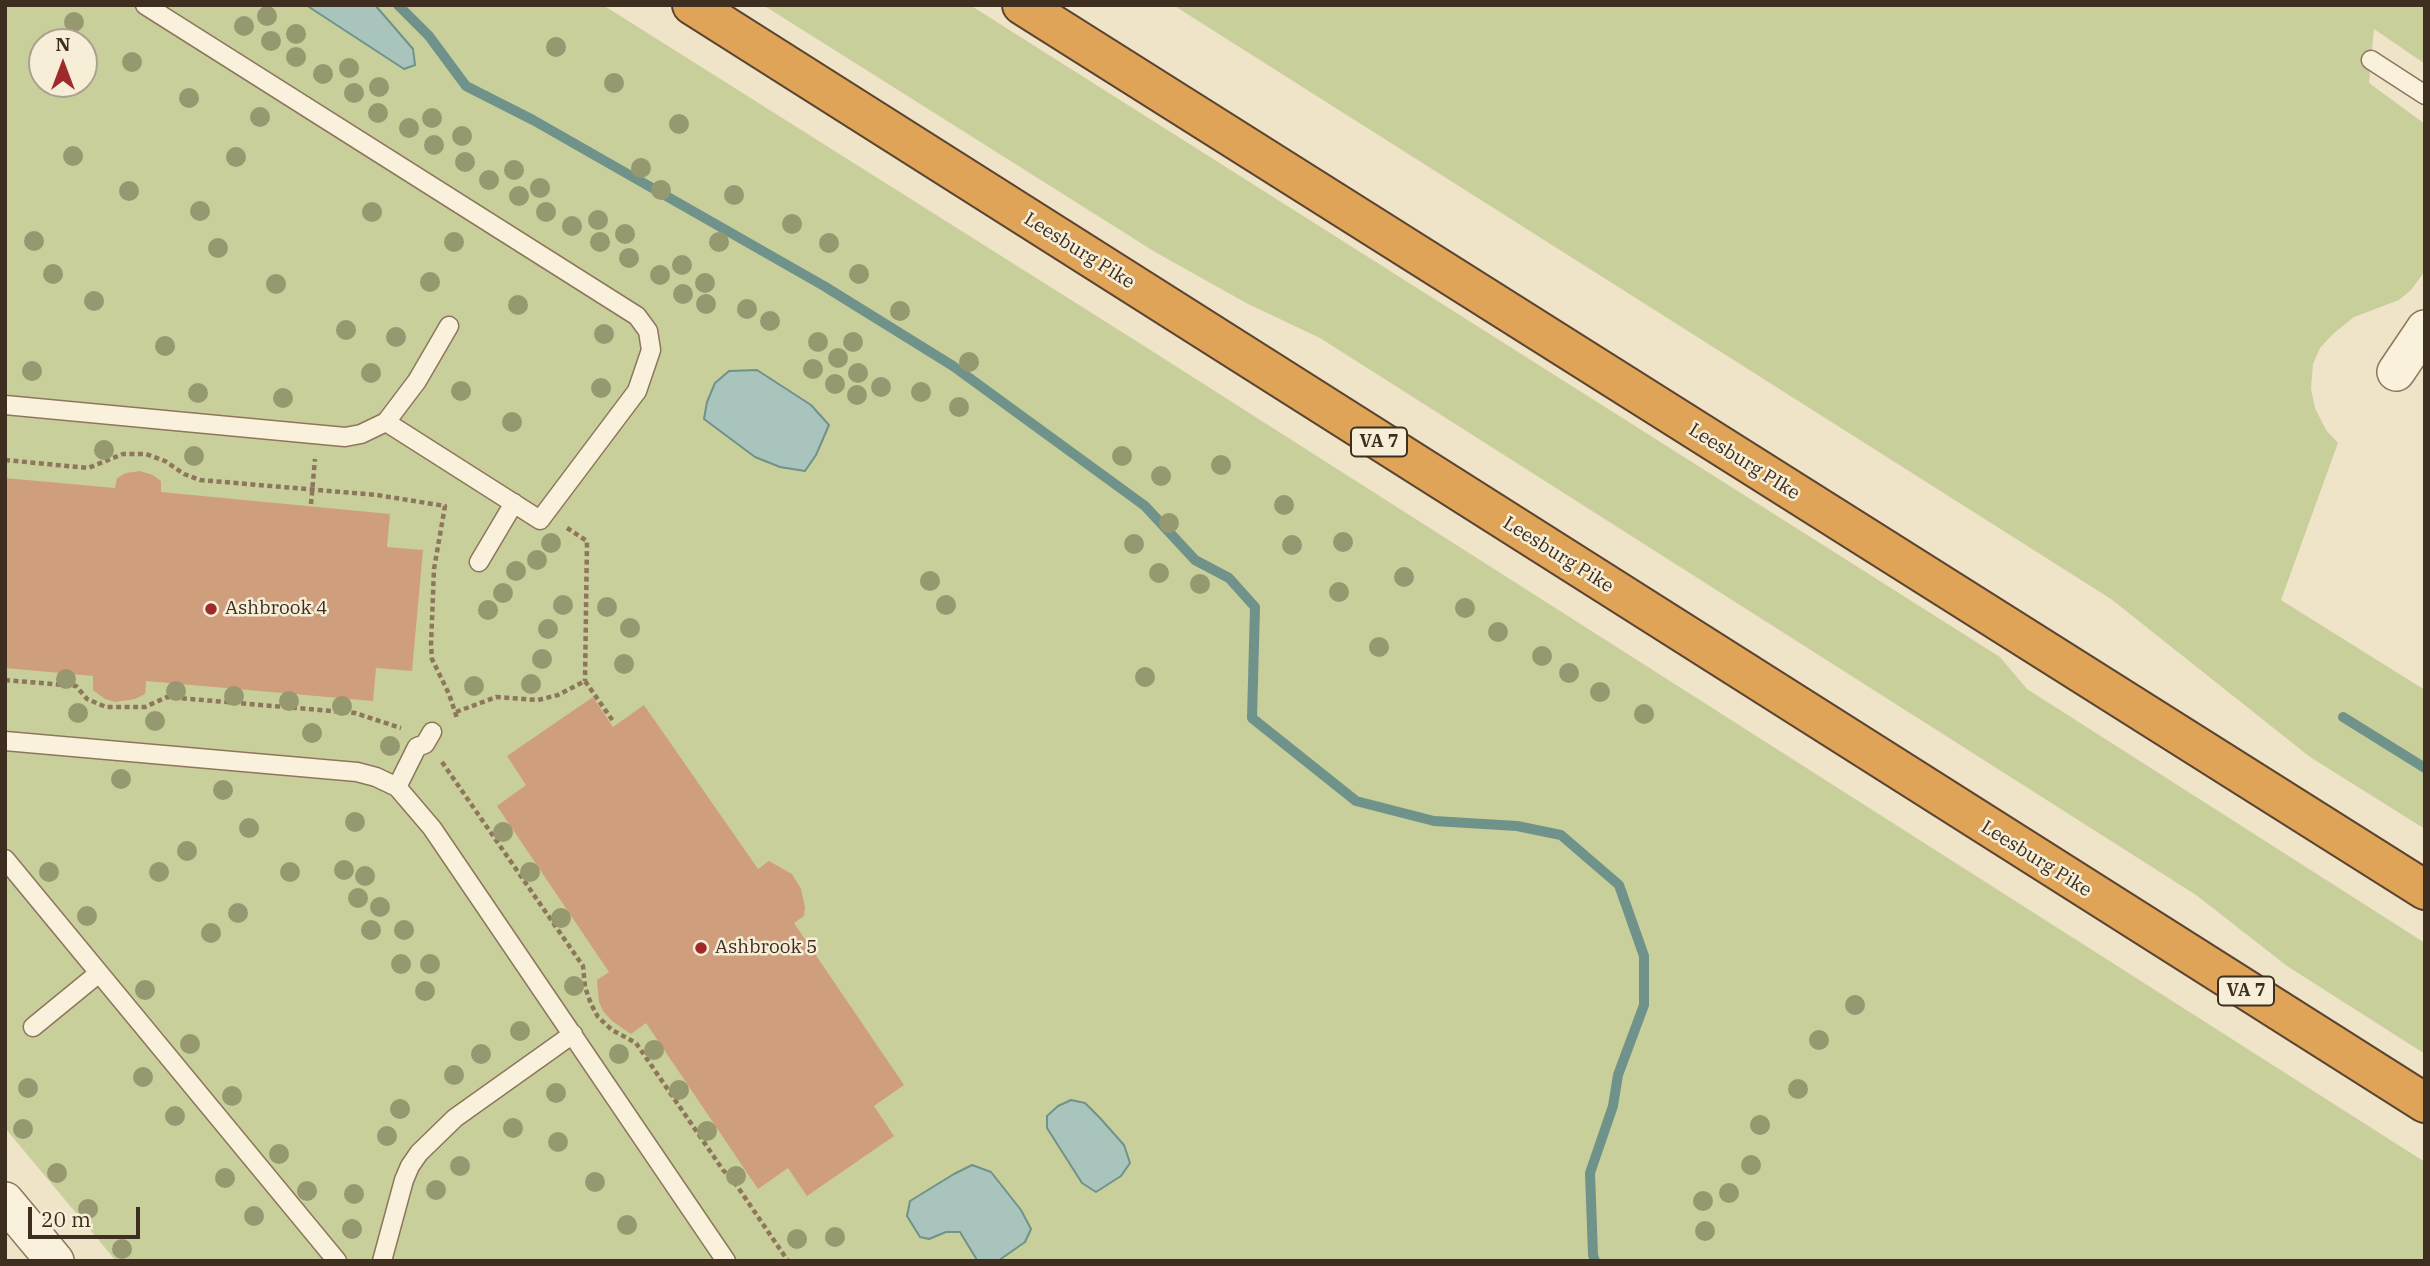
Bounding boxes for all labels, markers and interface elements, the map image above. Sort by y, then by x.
north arrow [28,28,98,98]
text: N [55,32,71,56]
street label: Leesburg Pike [1020,208,1138,294]
street label: Leesburg PIke [1684,419,1804,505]
road number: VA 7 [1351,428,1407,457]
street label: Leesburg Pike [1499,512,1617,598]
place label: Ashbrook 4 [225,598,327,620]
marker: Ashbrook 4 [203,601,219,617]
street label: Leesburg Pike [1977,816,2095,902]
place label: Ashbrook 5 [715,937,817,959]
marker: Ashbrook 5 [693,940,709,956]
road number: VA 7 [2218,976,2274,1006]
scale bar [32,1192,144,1236]
text: 20 m [41,1205,91,1233]

